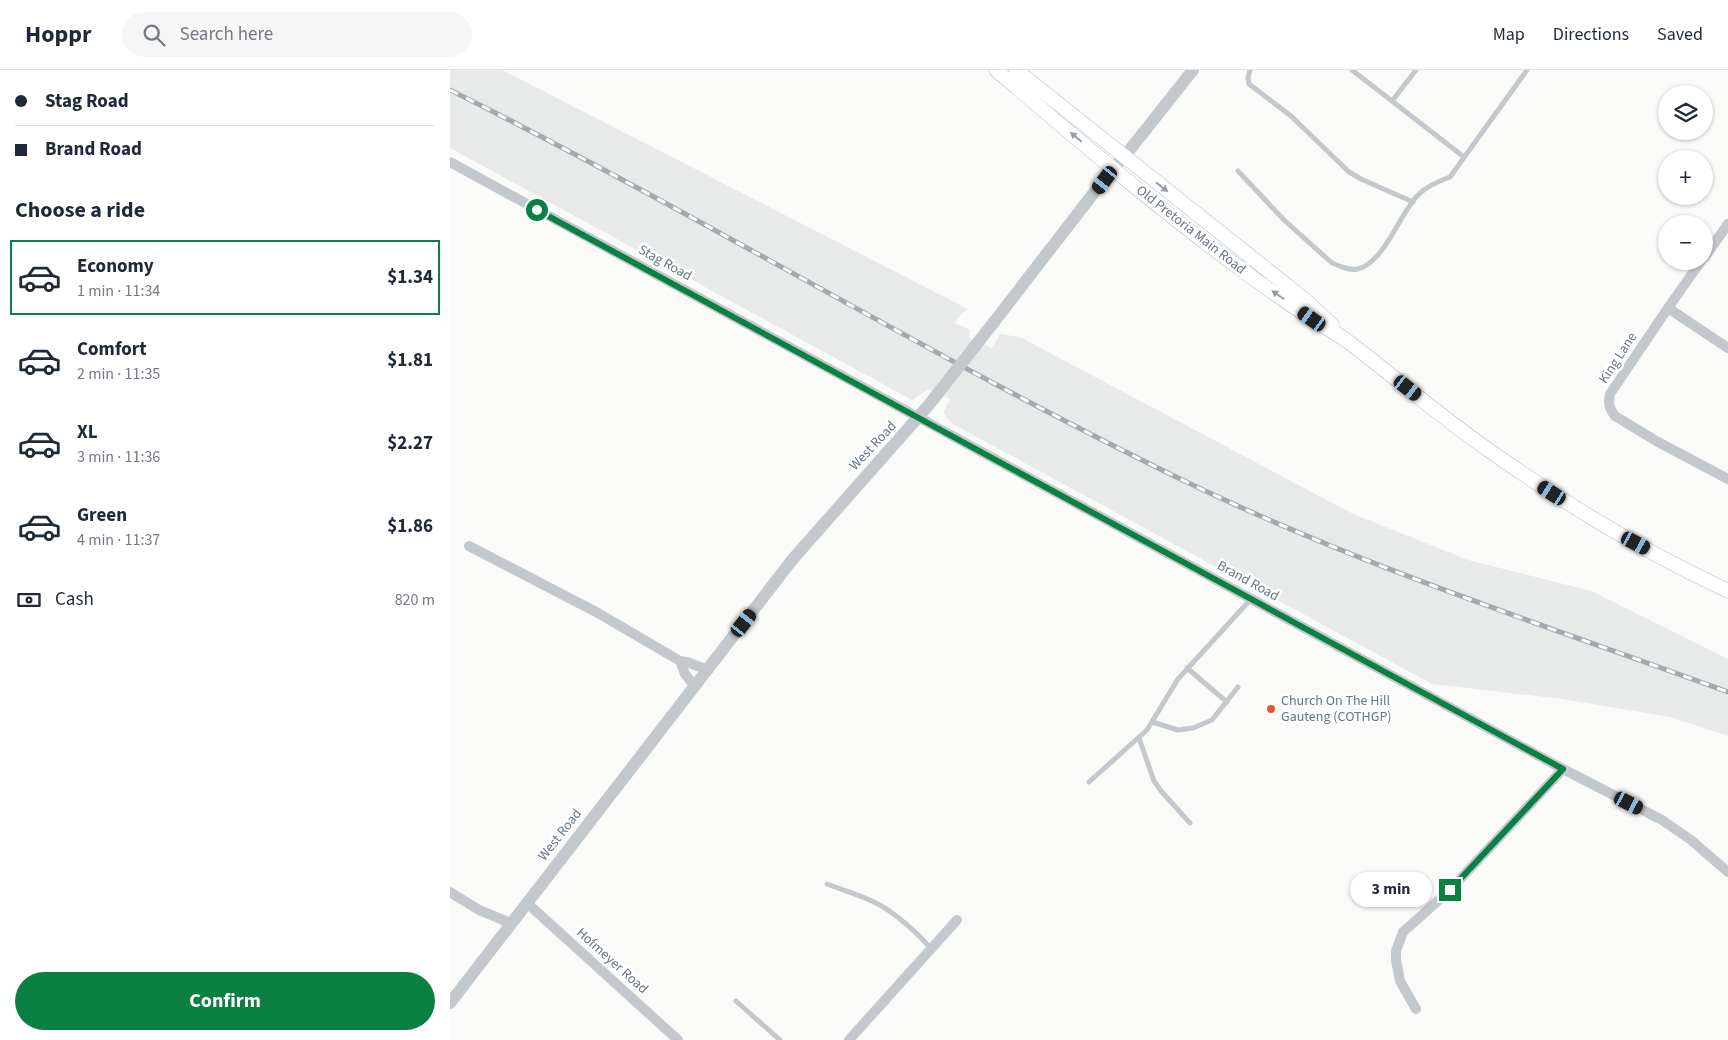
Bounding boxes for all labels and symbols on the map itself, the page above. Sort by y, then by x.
one-way arrow [1070,131,1082,143]
car [1089,164,1120,196]
street label: Old Pretoria Main Road [1132,181,1250,279]
one-way arrow [1155,182,1168,193]
route start [526,199,548,221]
street label: Stag Road [635,240,695,286]
one-way arrow [1271,290,1285,300]
car [1295,304,1328,334]
street label: King Lane [1594,328,1642,388]
car [1391,373,1424,403]
street label: West Road [845,417,901,475]
car [1535,479,1568,507]
car [1619,529,1652,557]
street label: Brand Road [1213,556,1283,606]
car [728,607,759,639]
place label: Church On The Hill Gauteng (COTHGP) [1281,691,1392,727]
marker: Church On The Hill Gauteng (COTHGP) [1265,703,1277,715]
car [1612,790,1645,816]
street label: West Road [533,805,587,865]
callout: 3 min [1350,872,1432,908]
route end [1439,879,1461,901]
street label: Hofmeyer Road [572,923,652,999]

